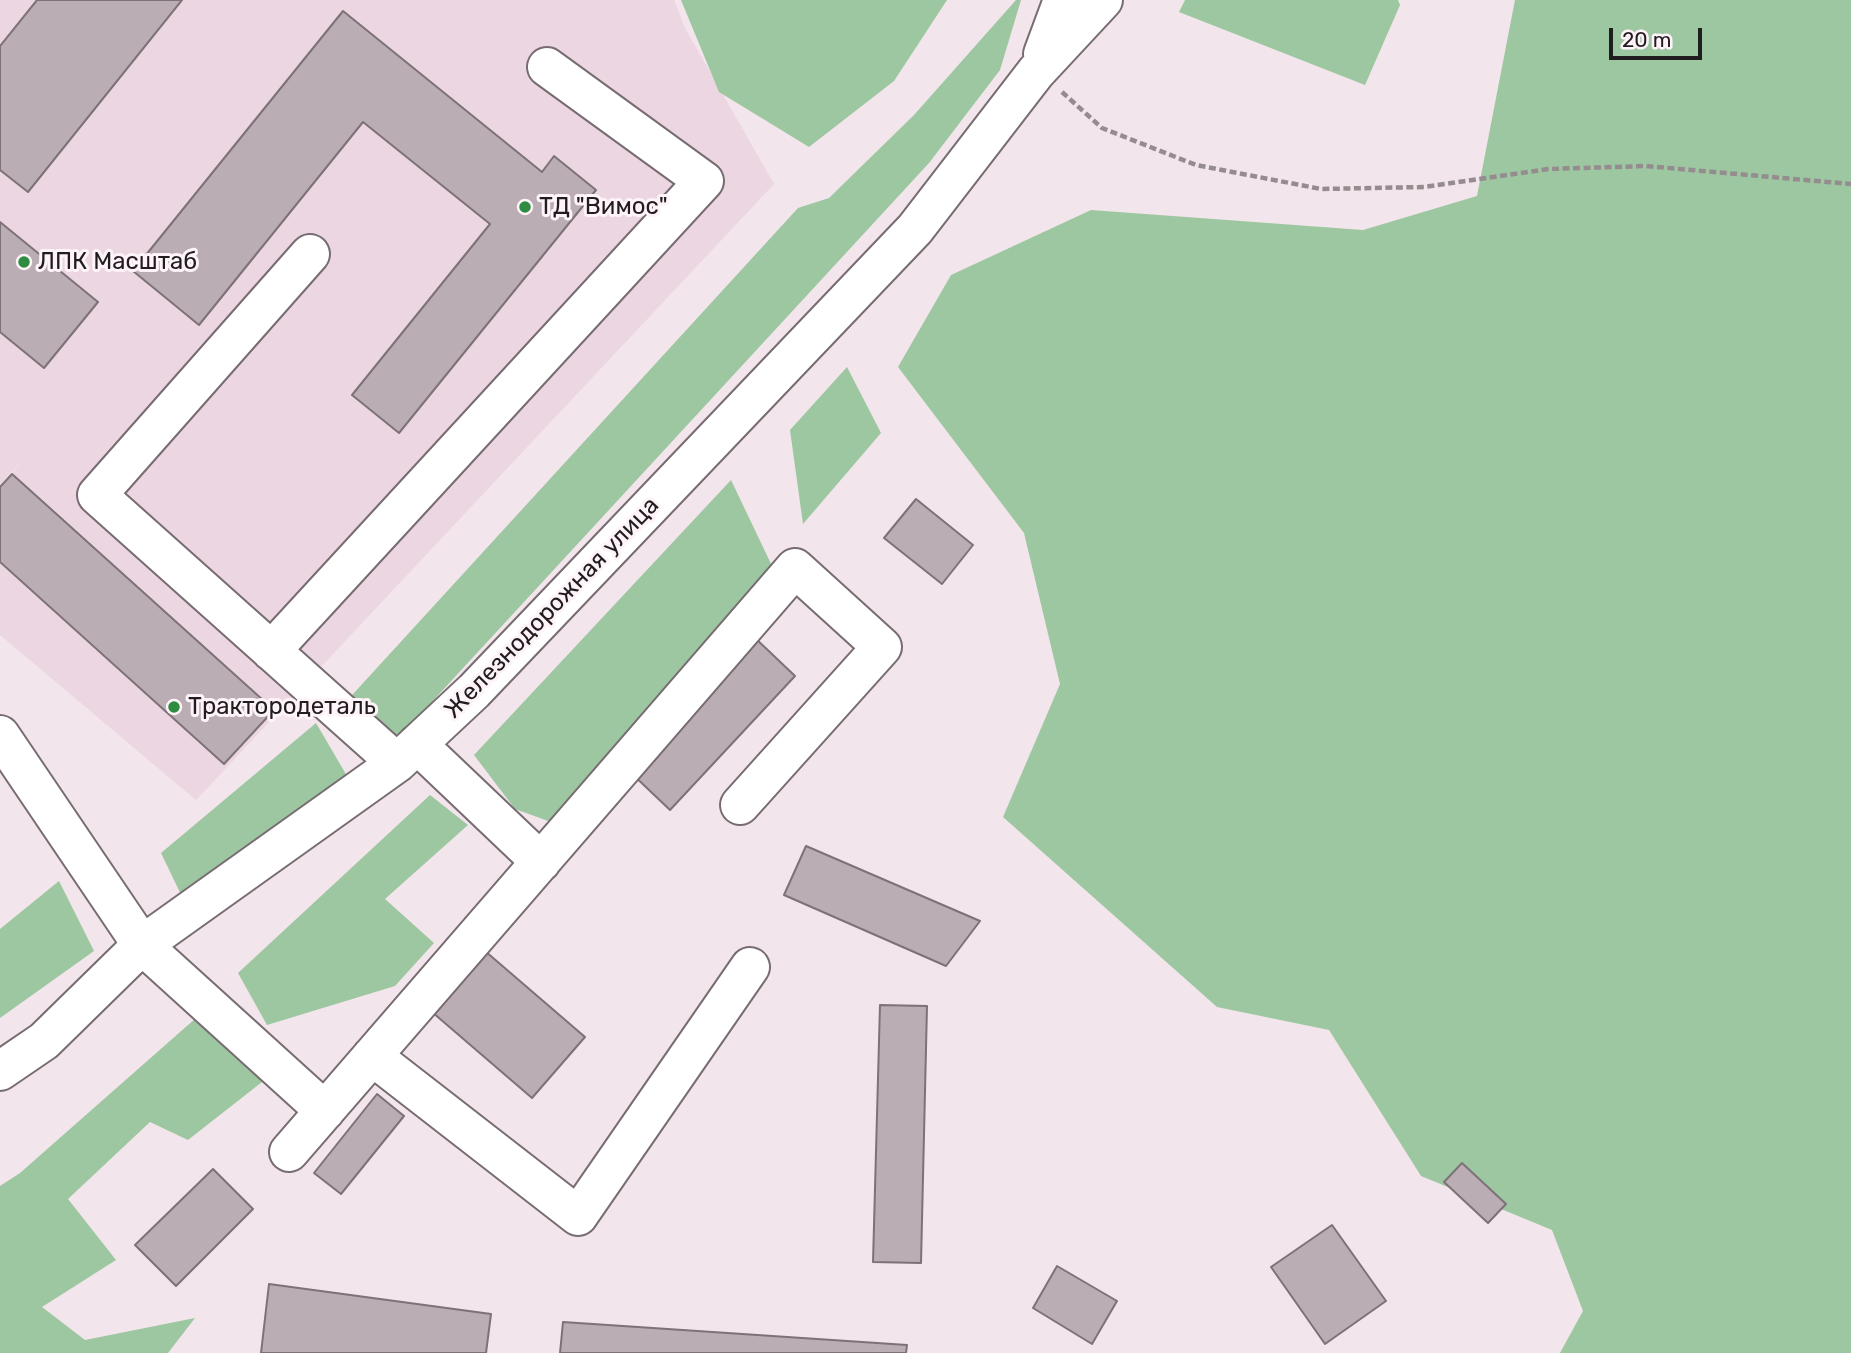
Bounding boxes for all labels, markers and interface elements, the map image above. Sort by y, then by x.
scale bar [1613,14,1706,58]
text: 20 m [1622,27,1671,52]
place label: ТД "Вимос" [539,193,668,221]
marker: ТД "Вимос" [517,199,533,215]
place label: ЛПК Масштаб [38,248,197,276]
marker: ЛПК Масштаб [16,254,32,270]
street label: Железнодорожная улица [439,491,665,725]
place label: Трактородеталь [188,693,376,721]
marker: Трактородеталь [166,699,182,715]

